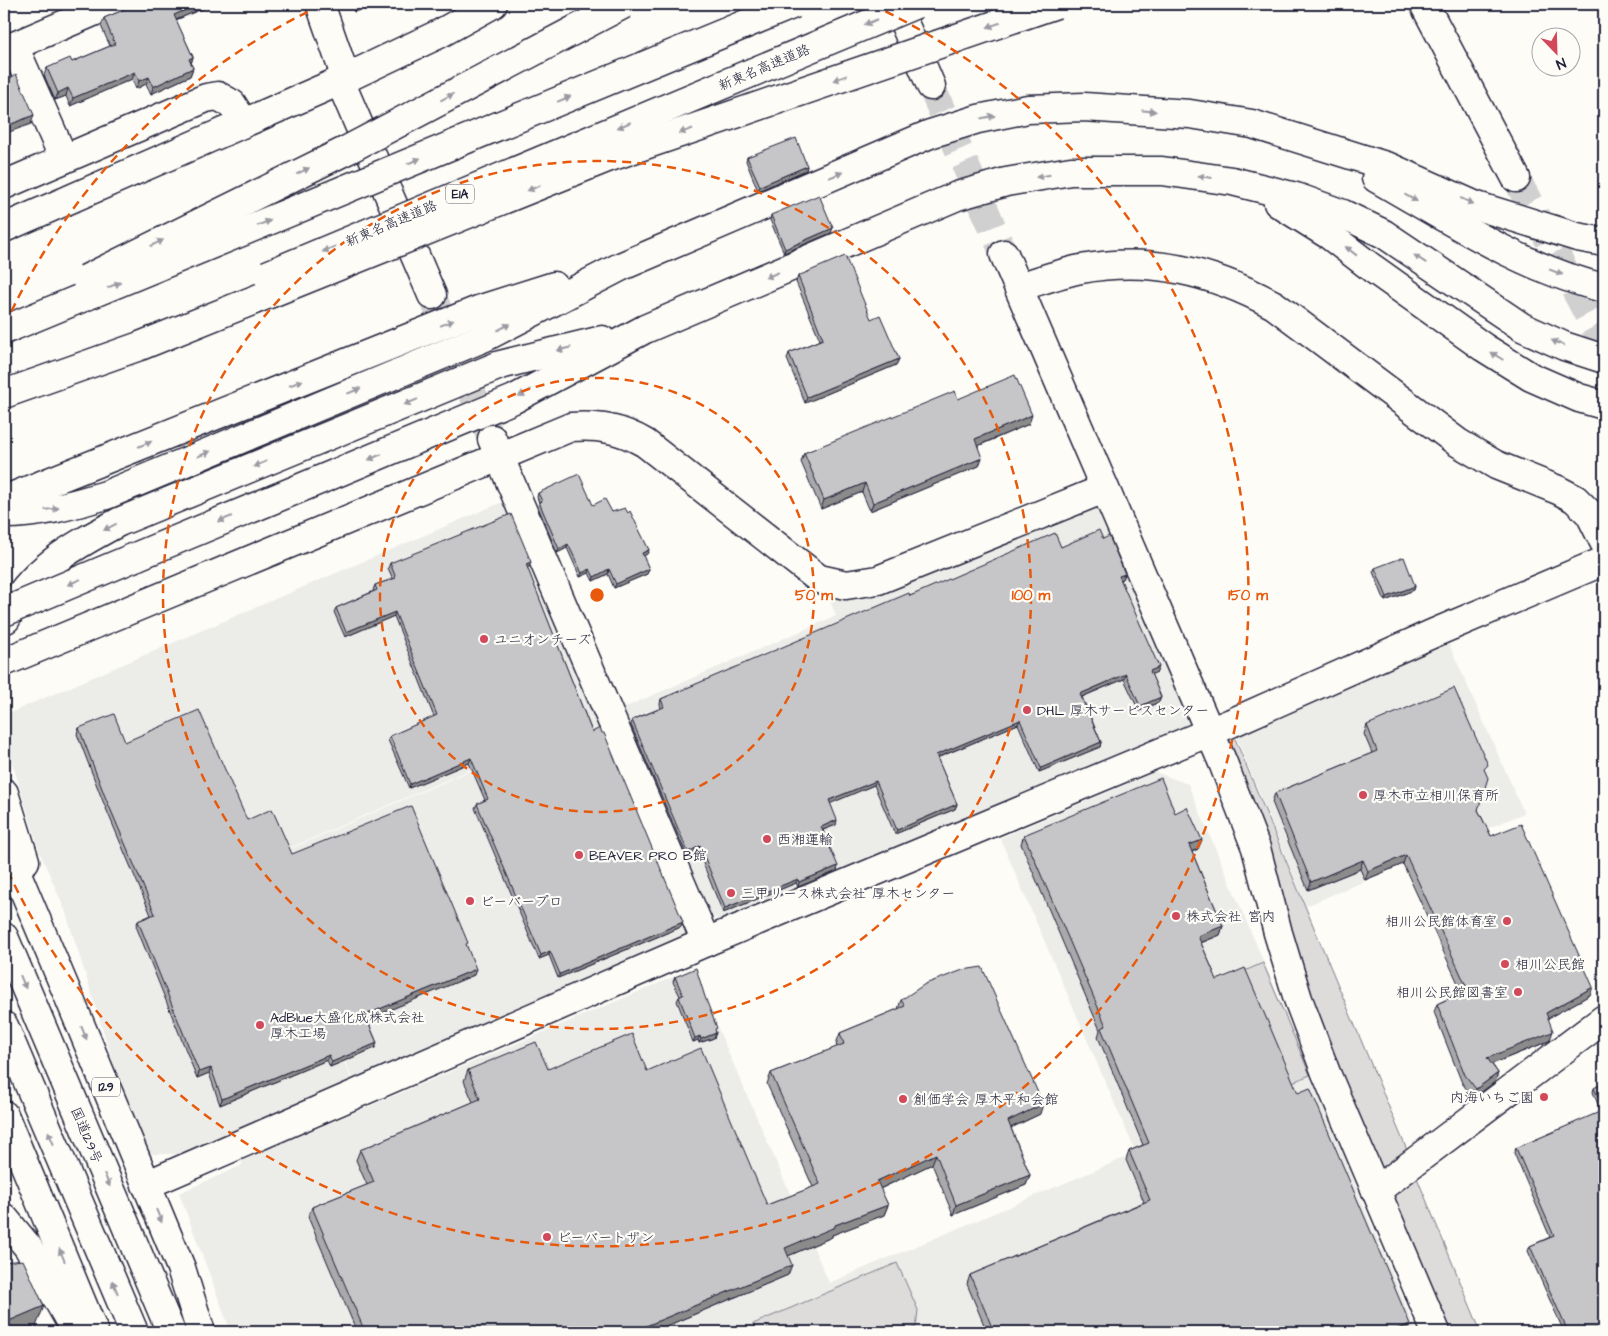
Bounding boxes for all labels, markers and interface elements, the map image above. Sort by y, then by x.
one-way arrow [864,19,878,27]
one-way arrow [986,22,1001,29]
north arrow [1530,28,1580,78]
street label: 新東名高速道路 [715,40,813,96]
text: N [1553,52,1569,74]
one-way arrow [832,74,847,82]
one-way arrow [440,93,455,101]
one-way arrow [557,95,571,103]
one-way arrow [1142,108,1158,116]
one-way arrow [980,112,996,120]
one-way arrow [617,122,631,130]
one-way arrow [678,127,693,135]
one-way arrow [407,157,421,165]
one-way arrow [296,167,310,175]
one-way arrow [829,170,843,178]
one-way arrow [1035,172,1051,180]
one-way arrow [1197,173,1213,181]
road number: E1A [446,184,474,203]
one-way arrow [527,184,541,192]
one-way arrow [1404,194,1419,202]
street label: 新東名高速道路 [342,196,440,252]
one-way arrow [1460,198,1474,206]
one-way arrow [257,219,271,227]
one-way arrow [150,239,165,247]
one-way arrow [321,245,336,253]
one-way arrow [1344,246,1358,256]
one-way arrow [1413,254,1427,264]
one-way arrow [1548,269,1563,276]
one-way arrow [765,271,779,279]
one-way arrow [106,281,121,288]
one-way arrow [439,318,454,326]
one-way arrow [496,323,511,331]
one-way arrow [1551,339,1565,347]
one-way arrow [556,346,571,354]
one-way arrow [1490,351,1503,361]
one-way arrow [289,379,304,387]
one-way arrow [347,387,361,395]
one-way arrow [517,389,532,397]
one-way arrow [403,399,418,407]
one-way arrow [138,439,152,447]
one-way arrow [197,449,211,457]
one-way arrow [368,453,382,461]
one-way arrow [253,461,267,469]
one-way arrow [45,505,61,513]
one-way arrow [218,516,232,524]
one-way arrow [103,523,118,531]
one-way arrow [67,579,81,587]
text: 50 m [795,585,833,606]
text: 100 m [1012,585,1051,606]
text: 150 m [1228,585,1268,606]
centre of rings [588,586,606,604]
place label: ユニオンチーズ [494,630,591,650]
marker: ユニオンチーズ [478,633,490,645]
place label: DHL 厚木サービスセンター [1037,701,1209,721]
marker: DHL 厚木サービスセンター [1021,704,1033,716]
place label: 厚木市立相川保育所 [1373,786,1499,806]
marker: 厚木市立相川保育所 [1357,789,1369,801]
place label: 西湘運輸 [777,830,833,850]
marker: 西湘運輸 [761,833,773,845]
place label: BEAVER PRO B館 [589,846,707,866]
marker: BEAVER PRO B館 [573,849,585,861]
place label: 三甲リース株式会社 厚木センター [741,884,955,904]
marker: 三甲リース株式会社 厚木センター [725,887,737,899]
place label: ビーバープロ [480,892,563,912]
marker: ビーバープロ [464,895,476,907]
place label: 株式会社 宮内 [1186,907,1276,927]
marker: 株式会社 宮内 [1170,910,1182,922]
place label: 相川公民館体育室 [1385,912,1497,932]
marker: 相川公民館体育室 [1501,915,1513,927]
place label: 相川公民館 [1515,955,1585,975]
marker: 相川公民館 [1499,958,1511,970]
one-way arrow [19,975,27,989]
place label: 相川公民館図書室 [1396,983,1508,1003]
marker: 相川公民館図書室 [1512,986,1524,998]
place label: AdBlue大盛化成株式会社 厚木工場 [270,1008,425,1044]
marker: AdBlue大盛化成株式会社 厚木工場 [254,1019,266,1031]
one-way arrow [80,1026,88,1041]
road number: 129 [92,1078,120,1096]
place label: 内海いちご園 [1450,1088,1534,1108]
place label: 創価学会 厚木平和会館 [913,1090,1059,1110]
marker: 内海いちご園 [1538,1091,1550,1103]
marker: 創価学会 厚木平和会館 [897,1093,909,1105]
street label: 国道129号 [65,1104,107,1167]
one-way arrow [47,1131,55,1145]
one-way arrow [103,1173,111,1187]
one-way arrow [155,1209,163,1224]
place label: ビーバートザン [557,1228,655,1248]
marker: ビーバートザン [541,1231,553,1243]
one-way arrow [58,1247,66,1262]
one-way arrow [110,1280,118,1294]

